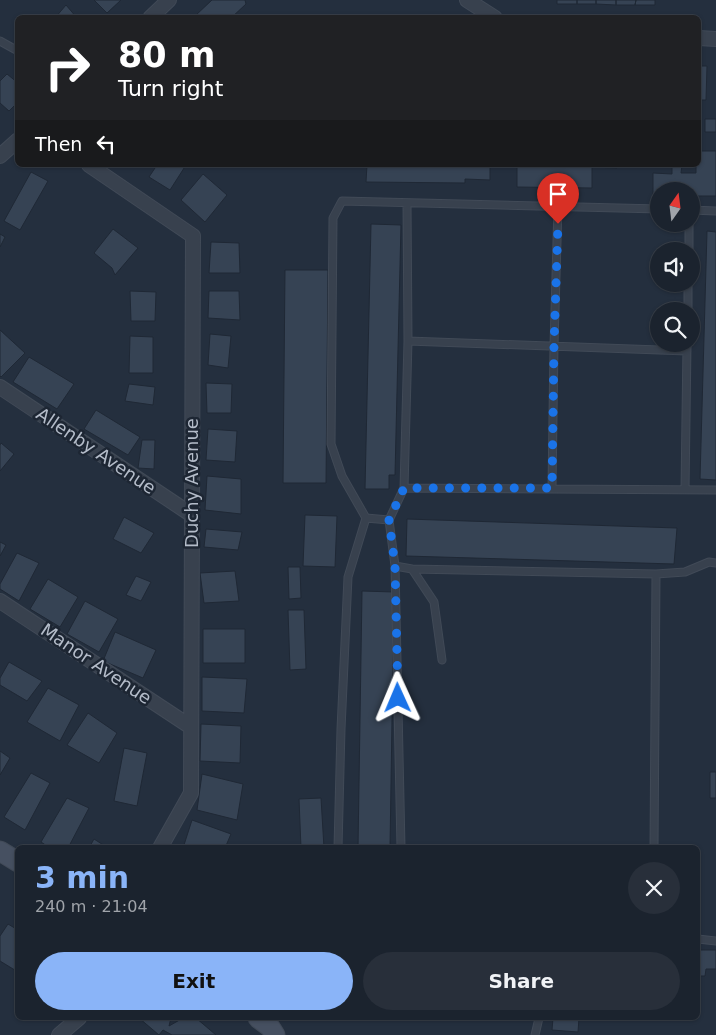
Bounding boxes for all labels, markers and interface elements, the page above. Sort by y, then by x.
icon: right [35,35,100,100]
text: 80 m [118,35,215,75]
text: Turn right [118,76,223,101]
icon: left [92,130,120,158]
text: Then [35,133,82,155]
pin [537,173,579,224]
icon: arrive [544,180,572,208]
north arrow [650,182,700,232]
map controls [650,182,700,352]
button: sound [650,242,700,292]
button: search [650,302,700,352]
street label: Allenby Avenue [33,403,160,498]
street label: Duchy Avenue [181,418,202,548]
street label: Manor Avenue [37,619,156,708]
position arrow [371,671,423,723]
text: 3 min [35,860,129,895]
button: close [628,862,680,914]
text: 240 m · 21:04 [35,897,148,916]
button: Exit [35,952,353,1010]
button: Share [363,952,680,1010]

